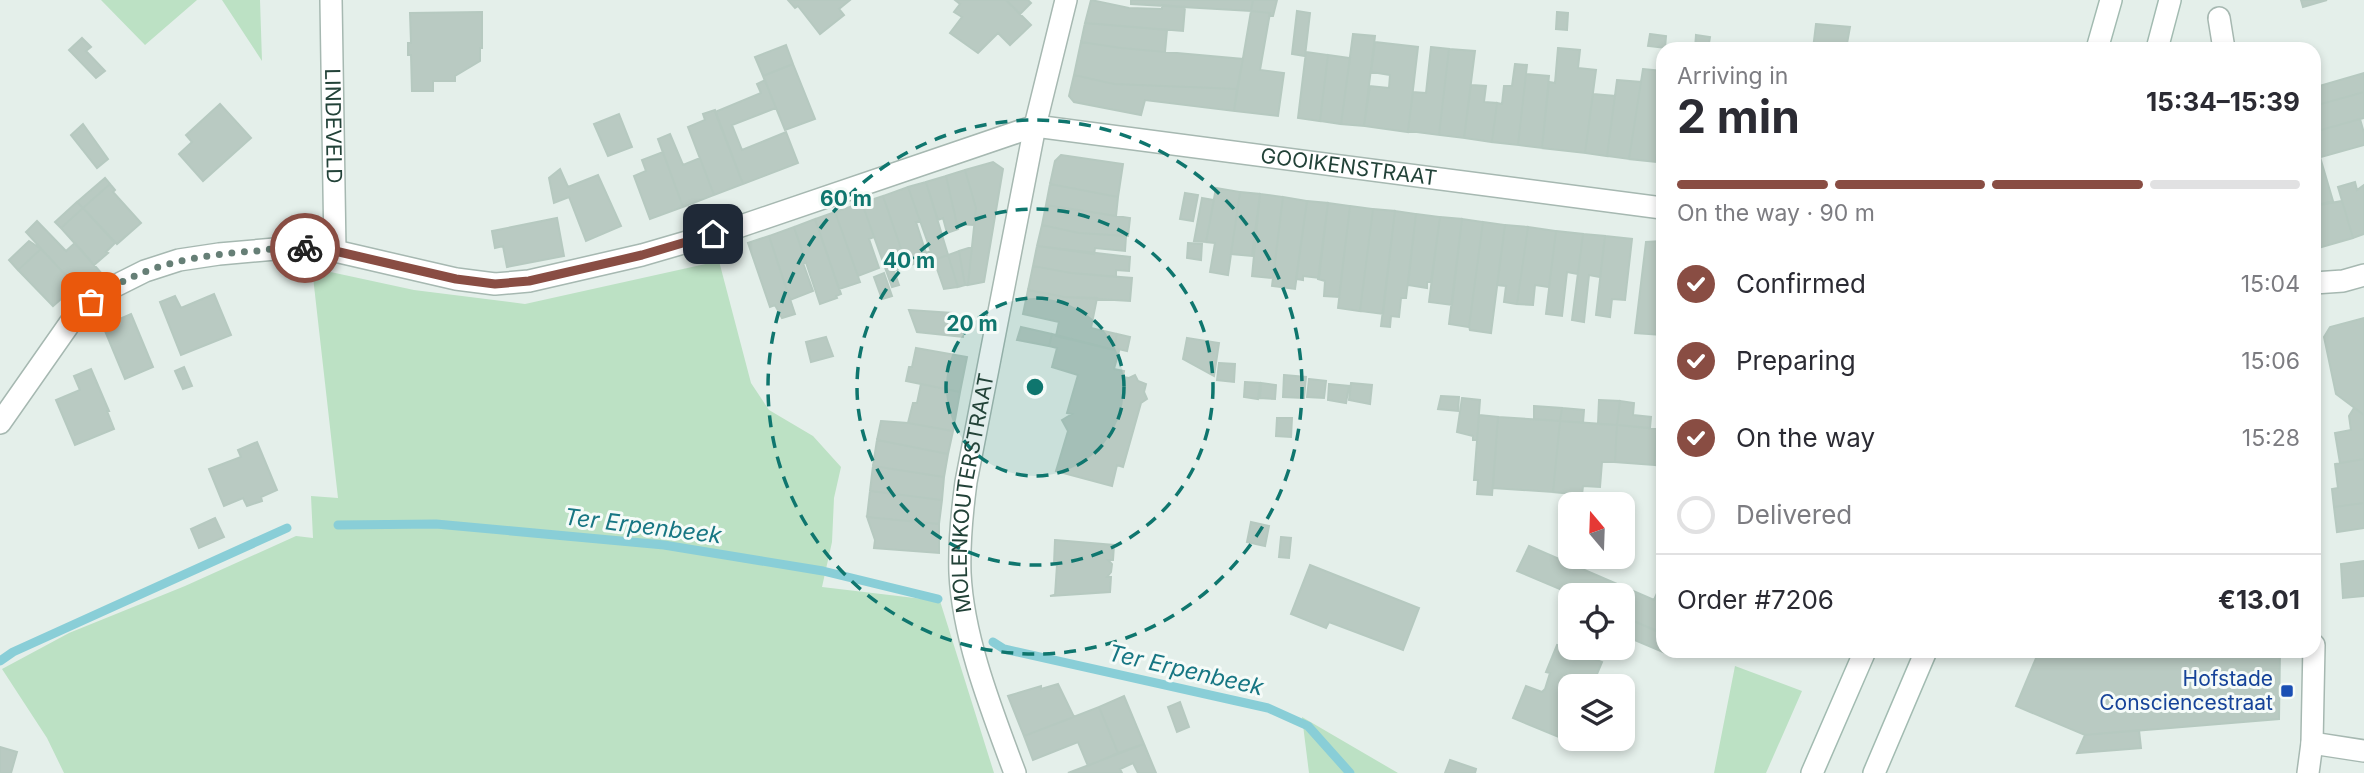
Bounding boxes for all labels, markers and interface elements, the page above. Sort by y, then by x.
text: Arriving in [1677,62,1788,90]
street label: LINDEVELD [320,68,347,184]
text: 15:34–15:39 [2146,86,2300,117]
text: 2 min [1677,88,1800,144]
street label: GOOIKENSTRAAT [1259,143,1438,190]
text: 60 m [820,186,872,211]
text: On the way · 90 m [1677,199,1875,227]
pin [683,204,743,264]
courier [270,213,340,283]
icon: home [694,215,732,253]
icon: bike [286,229,324,267]
text: 40 m [883,248,935,273]
icon: check [1677,265,1715,303]
text: Confirmed [1736,268,1866,299]
text: 15:04 [2241,270,2300,298]
pin [61,272,121,332]
icon: bag [72,283,110,321]
text: 20 m [946,311,998,336]
icon: check [1677,342,1715,380]
text: Preparing [1736,345,1856,376]
text: 15:06 [2241,347,2300,375]
street label: MOLENKOUTERSTRAAT [947,371,999,615]
centre of rings [1023,375,1047,399]
icon: check [1677,419,1715,457]
text: On the way [1736,422,1875,453]
text: 15:28 [2242,424,2300,452]
north arrow [1558,492,1634,569]
map controls [1558,492,1635,751]
text: Delivered [1736,499,1852,530]
water label: Ter Erpenbeek [563,502,724,550]
button: locate [1558,583,1635,660]
text: Order #7206 [1677,584,1834,615]
text: €13.01 [2218,584,2300,615]
water label: Ter Erpenbeek [1106,639,1267,702]
place label: Hofstade Consciencestraat [2099,666,2273,715]
button: layers [1558,674,1635,751]
marker: Hofstade Consciencestraat [2279,683,2295,699]

